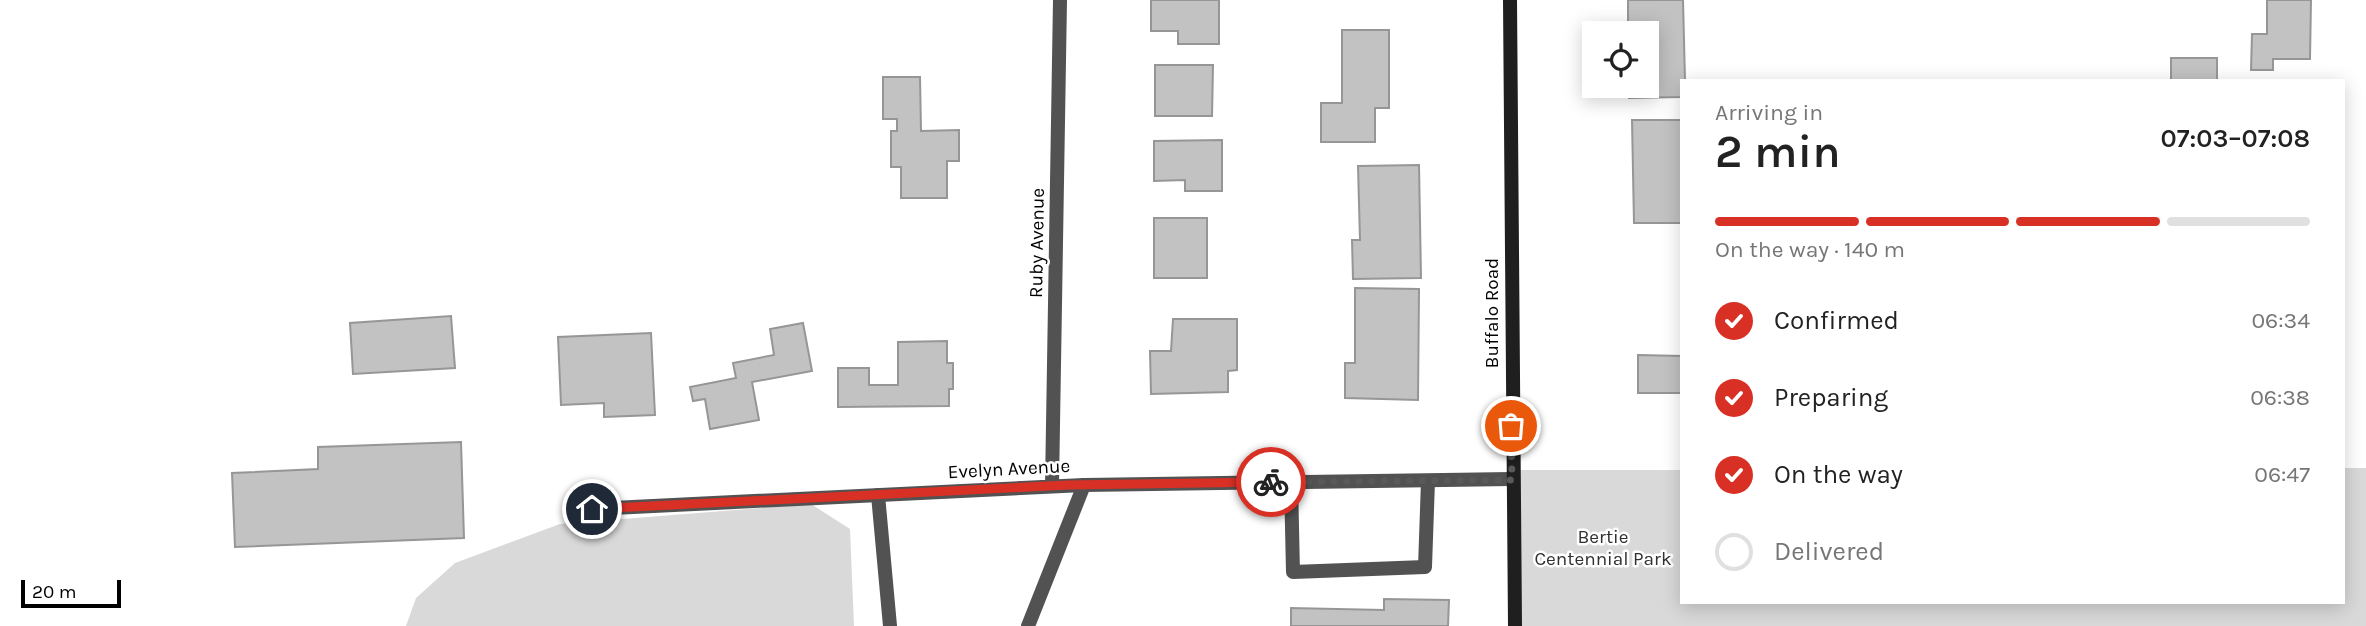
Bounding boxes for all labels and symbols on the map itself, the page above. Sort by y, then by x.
street label: Ruby Avenue [1025,188,1049,298]
street label: Buffalo Road [1481,258,1503,368]
pin [1481,396,1541,456]
courier [1236,447,1306,517]
street label: Evelyn Avenue [947,455,1071,483]
pin [562,479,622,539]
park label: Bertie Centennial Park [1534,526,1672,570]
scale bar [21,577,121,609]

